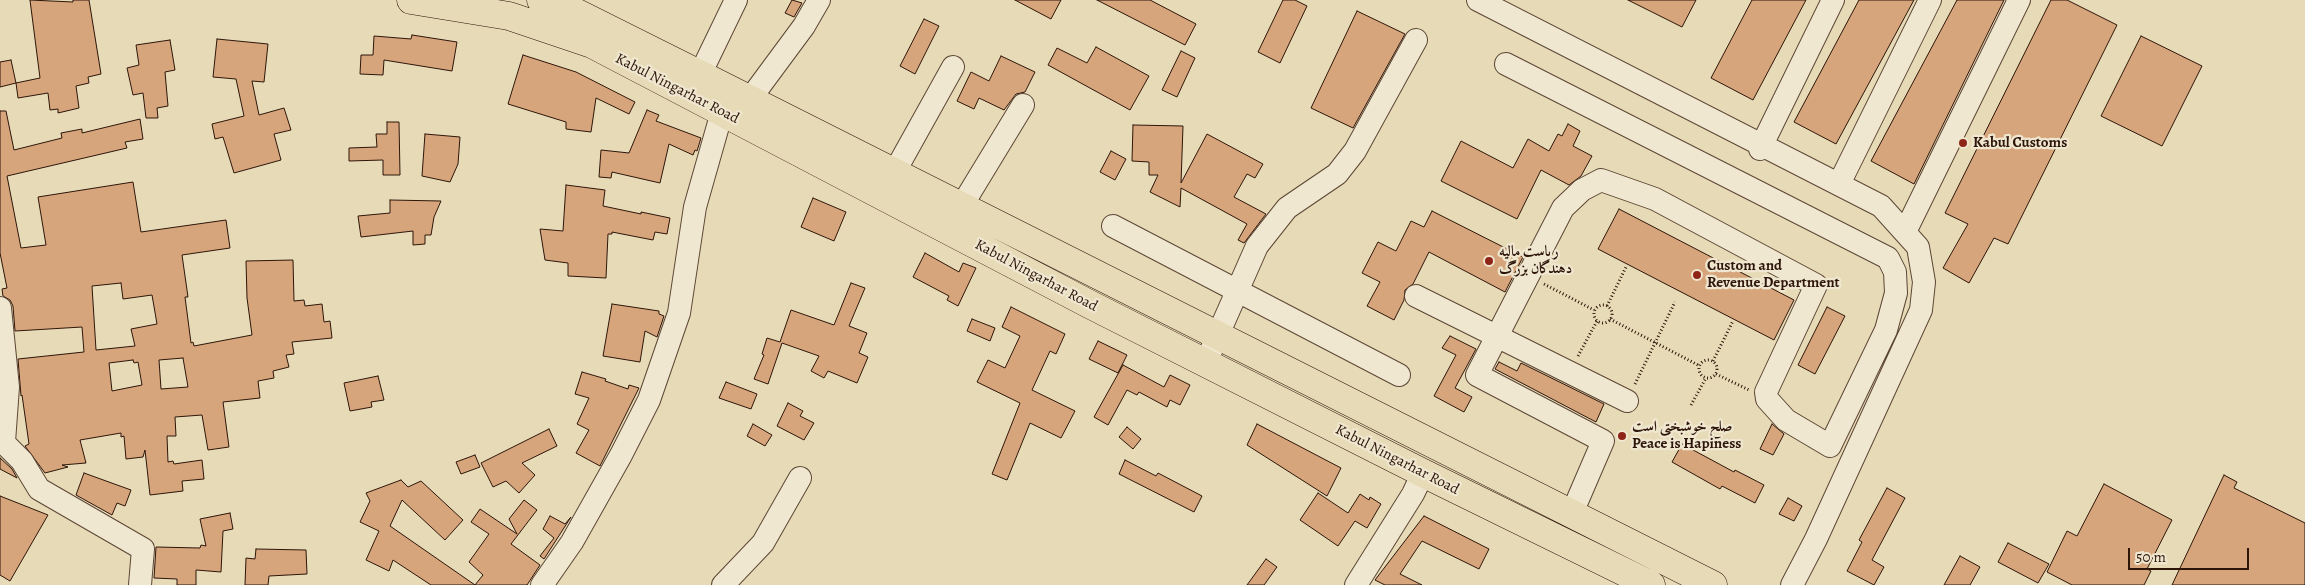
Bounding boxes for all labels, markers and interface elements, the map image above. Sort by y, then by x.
street label: Kabul Ningarhar Road [612,50,742,128]
place label: Kabul Customs [1973,134,2067,152]
marker: Kabul Customs [1957,137,1969,149]
street label: Kabul Ningarhar Road [971,236,1101,316]
place label: ریاست مالیه دهندگان بزرگ [1499,243,1572,278]
marker: ریاست مالیه دهندگان بزرگ [1483,255,1495,267]
place label: Custom and Revenue Department [1707,257,1840,292]
marker: Custom and Revenue Department [1691,269,1703,281]
place label: صلح خوشبختی است Peace is Hapiness [1632,418,1741,453]
street label: Kabul Ningarhar Road [1332,421,1462,499]
marker: صلح خوشبختی است Peace is Hapiness [1616,430,1628,442]
scale bar [2130,538,2251,570]
text: 50 m [2136,547,2166,567]

